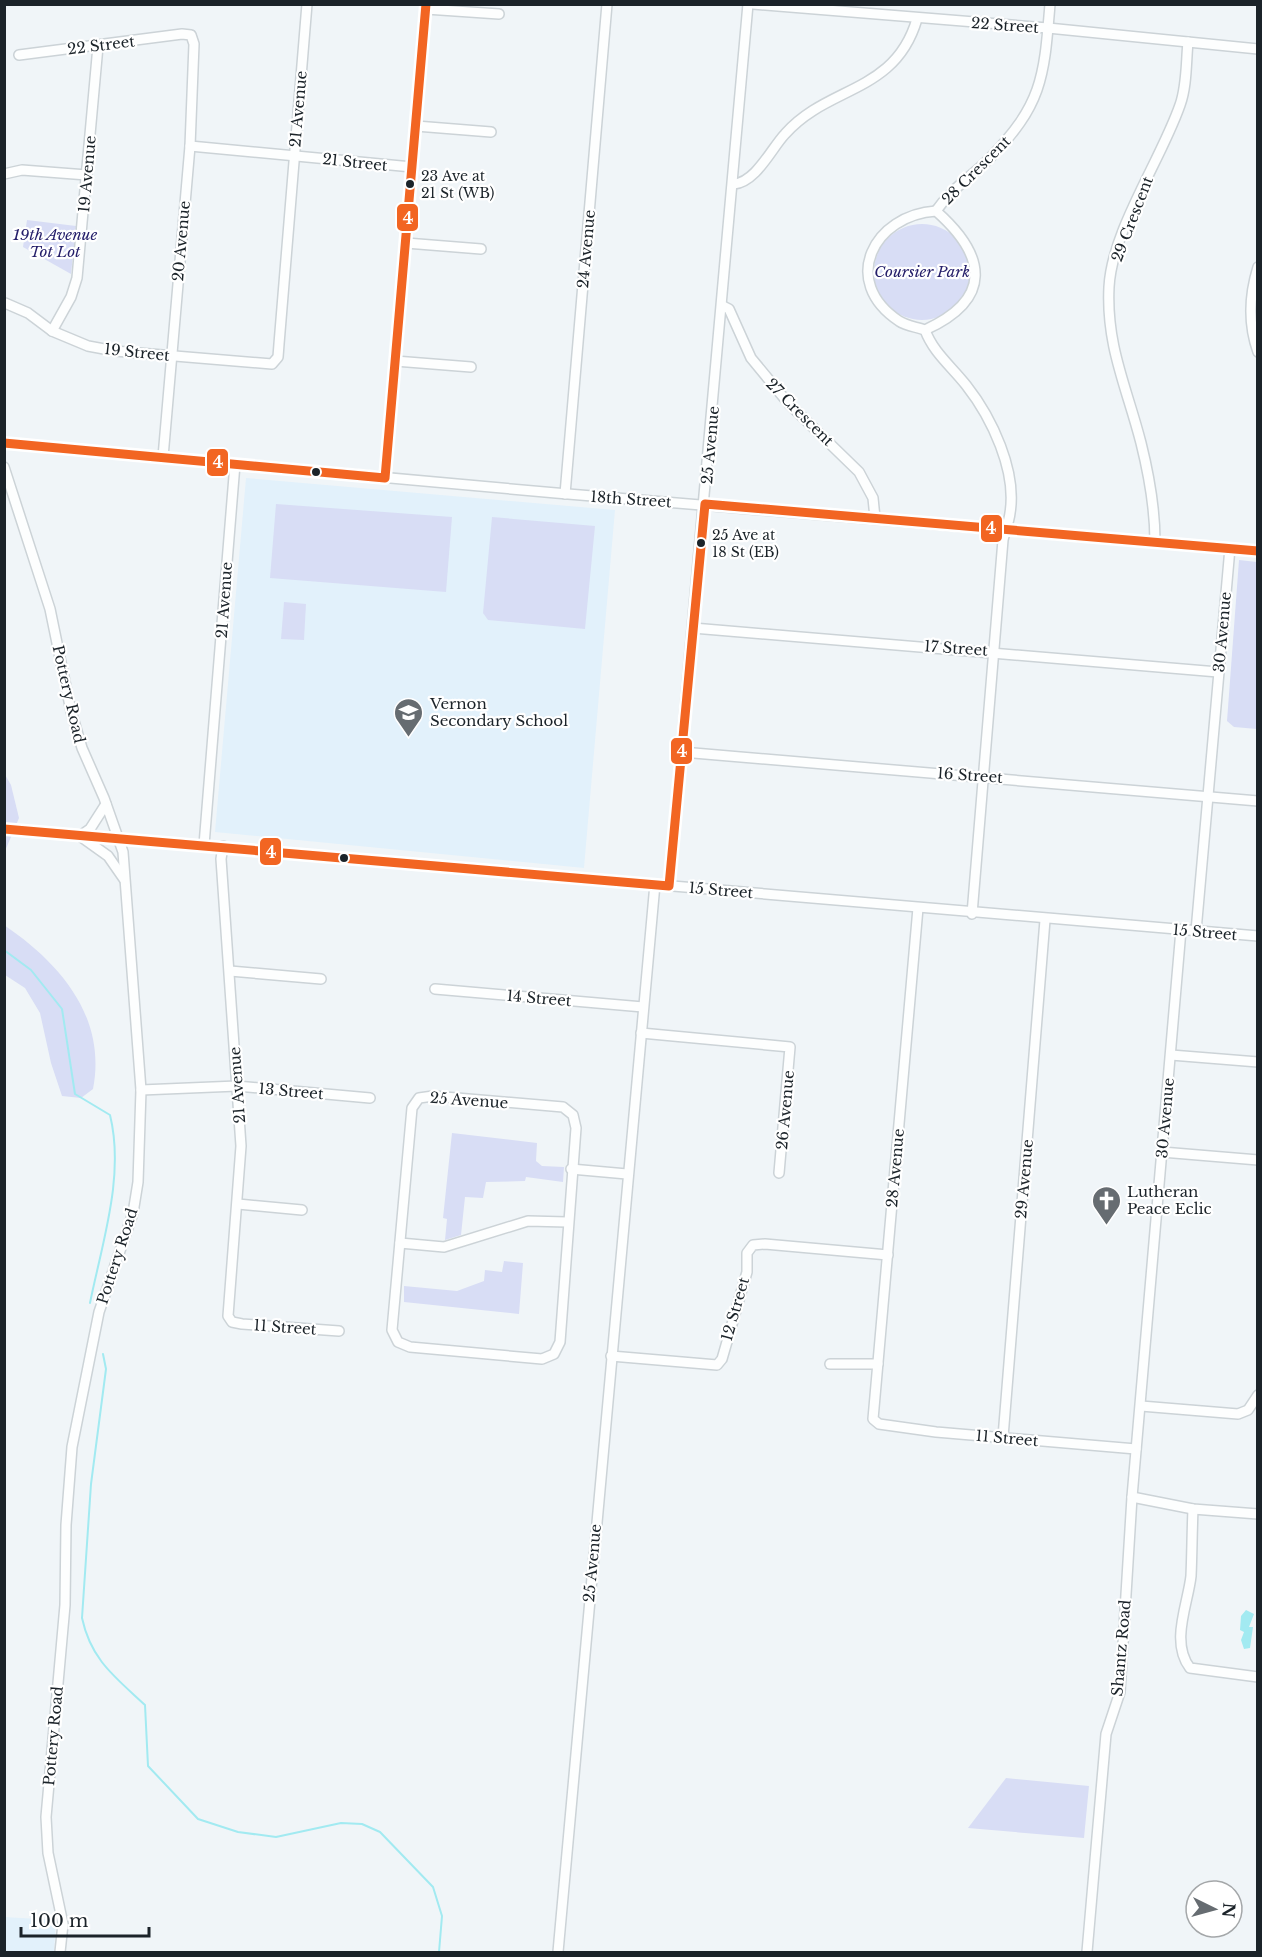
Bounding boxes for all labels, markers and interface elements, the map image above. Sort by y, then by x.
street label: 22 Street [970,13,1040,37]
street label: 22 Street [66,31,136,59]
street label: 21 Avenue [285,70,311,148]
street label: 28 Crescent [938,131,1015,208]
street label: 19 Avenue [74,135,100,213]
street label: 21 Street [322,149,389,175]
place label: 23 Ave at 21 St (WB) [421,167,494,202]
street label: 29 Crescent [1107,173,1157,265]
marker: 23 Ave at 21 St (WB) [404,178,416,190]
street label: 20 Avenue [168,200,194,282]
line badge: 4 [396,203,419,232]
text: 4 [403,208,413,228]
street label: 24 Avenue [573,209,599,289]
park label: 19th Avenue Tot Lot [12,225,97,261]
park label: Coursier Park [874,262,970,281]
street label: 19 Street [103,339,171,365]
street label: 27 Crescent [762,374,838,450]
street label: 25 Avenue [697,405,723,485]
line badge: 4 [206,448,229,477]
text: 4 [213,452,223,472]
unlabelled marker [310,466,322,478]
street label: 18th Street [590,487,672,511]
line badge: 4 [980,514,1003,543]
text: 4 [986,518,996,538]
place label: 25 Ave at 18 St (EB) [712,526,779,561]
marker: 25 Ave at 18 St (EB) [695,537,707,549]
street label: 21 Avenue [212,561,236,639]
street label: 30 Avenue [1209,591,1235,673]
street label: 17 Street [924,636,989,660]
street label: Pottery Road [48,643,90,745]
place label: Vernon Secondary School [429,694,568,730]
school or university icon: Vernon Secondary School [393,696,425,738]
line badge: 4 [670,737,693,765]
text: 4 [677,741,687,761]
street label: 16 Street [937,763,1004,787]
line badge: 4 [259,837,282,866]
text: 4 [266,842,276,862]
unlabelled marker [338,852,350,864]
street label: 15 Street [688,878,754,902]
street label: 15 Street [1172,920,1238,944]
street label: 14 Street [506,986,572,1010]
street label: 21 Avenue [225,1046,249,1124]
street label: 26 Avenue [772,1069,798,1151]
street label: 30 Avenue [1152,1077,1178,1159]
street label: 13 Street [258,1079,325,1103]
street label: 25 Avenue [429,1088,509,1112]
street label: 28 Avenue [882,1128,908,1208]
street label: 29 Avenue [1011,1138,1037,1220]
place label: Lutheran Peace Eclic [1127,1182,1212,1218]
church icon: Lutheran Peace Eclic [1090,1184,1122,1226]
street label: Pottery Road [92,1205,142,1307]
street label: 12 Street [717,1275,753,1343]
street label: 11 Street [253,1315,317,1339]
street label: 11 Street [975,1426,1039,1450]
street label: 25 Avenue [579,1523,605,1603]
street label: Shantz Road [1107,1599,1135,1697]
street label: Pottery Road [39,1685,67,1787]
north arrow [1184,1879,1244,1939]
scale bar [21,1900,148,1938]
text: N [1218,1902,1240,1919]
text: 100 m [30,1910,88,1932]

